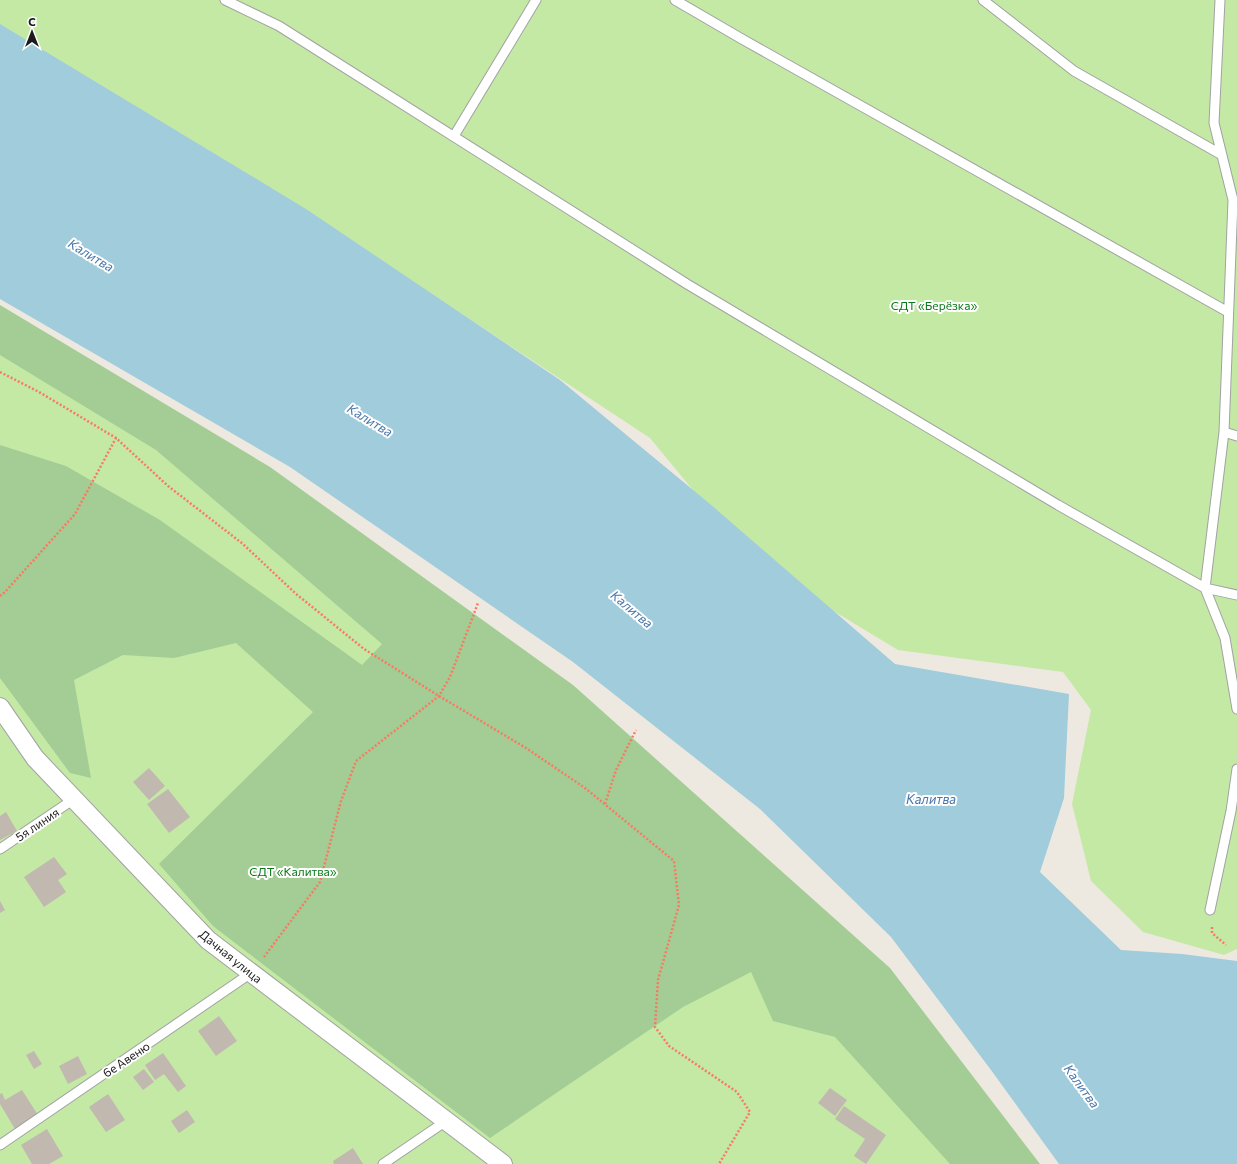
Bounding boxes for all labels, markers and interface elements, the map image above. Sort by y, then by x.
north arrow [12,12,52,52]
text: С [28,15,36,28]
water label: Калитва [65,235,117,275]
park label: СДТ «Берёзка» [891,298,977,312]
water label: Калитва [344,400,396,440]
water label: Калитва [608,587,657,631]
water label: Калитва [906,791,956,807]
street label: 5я линия [13,804,61,844]
park label: СДТ «Калитва» [249,864,337,878]
street label: Дачная улица [197,926,265,986]
street label: 6е Авеню [100,1038,152,1080]
water label: Калитва [1061,1061,1103,1111]

